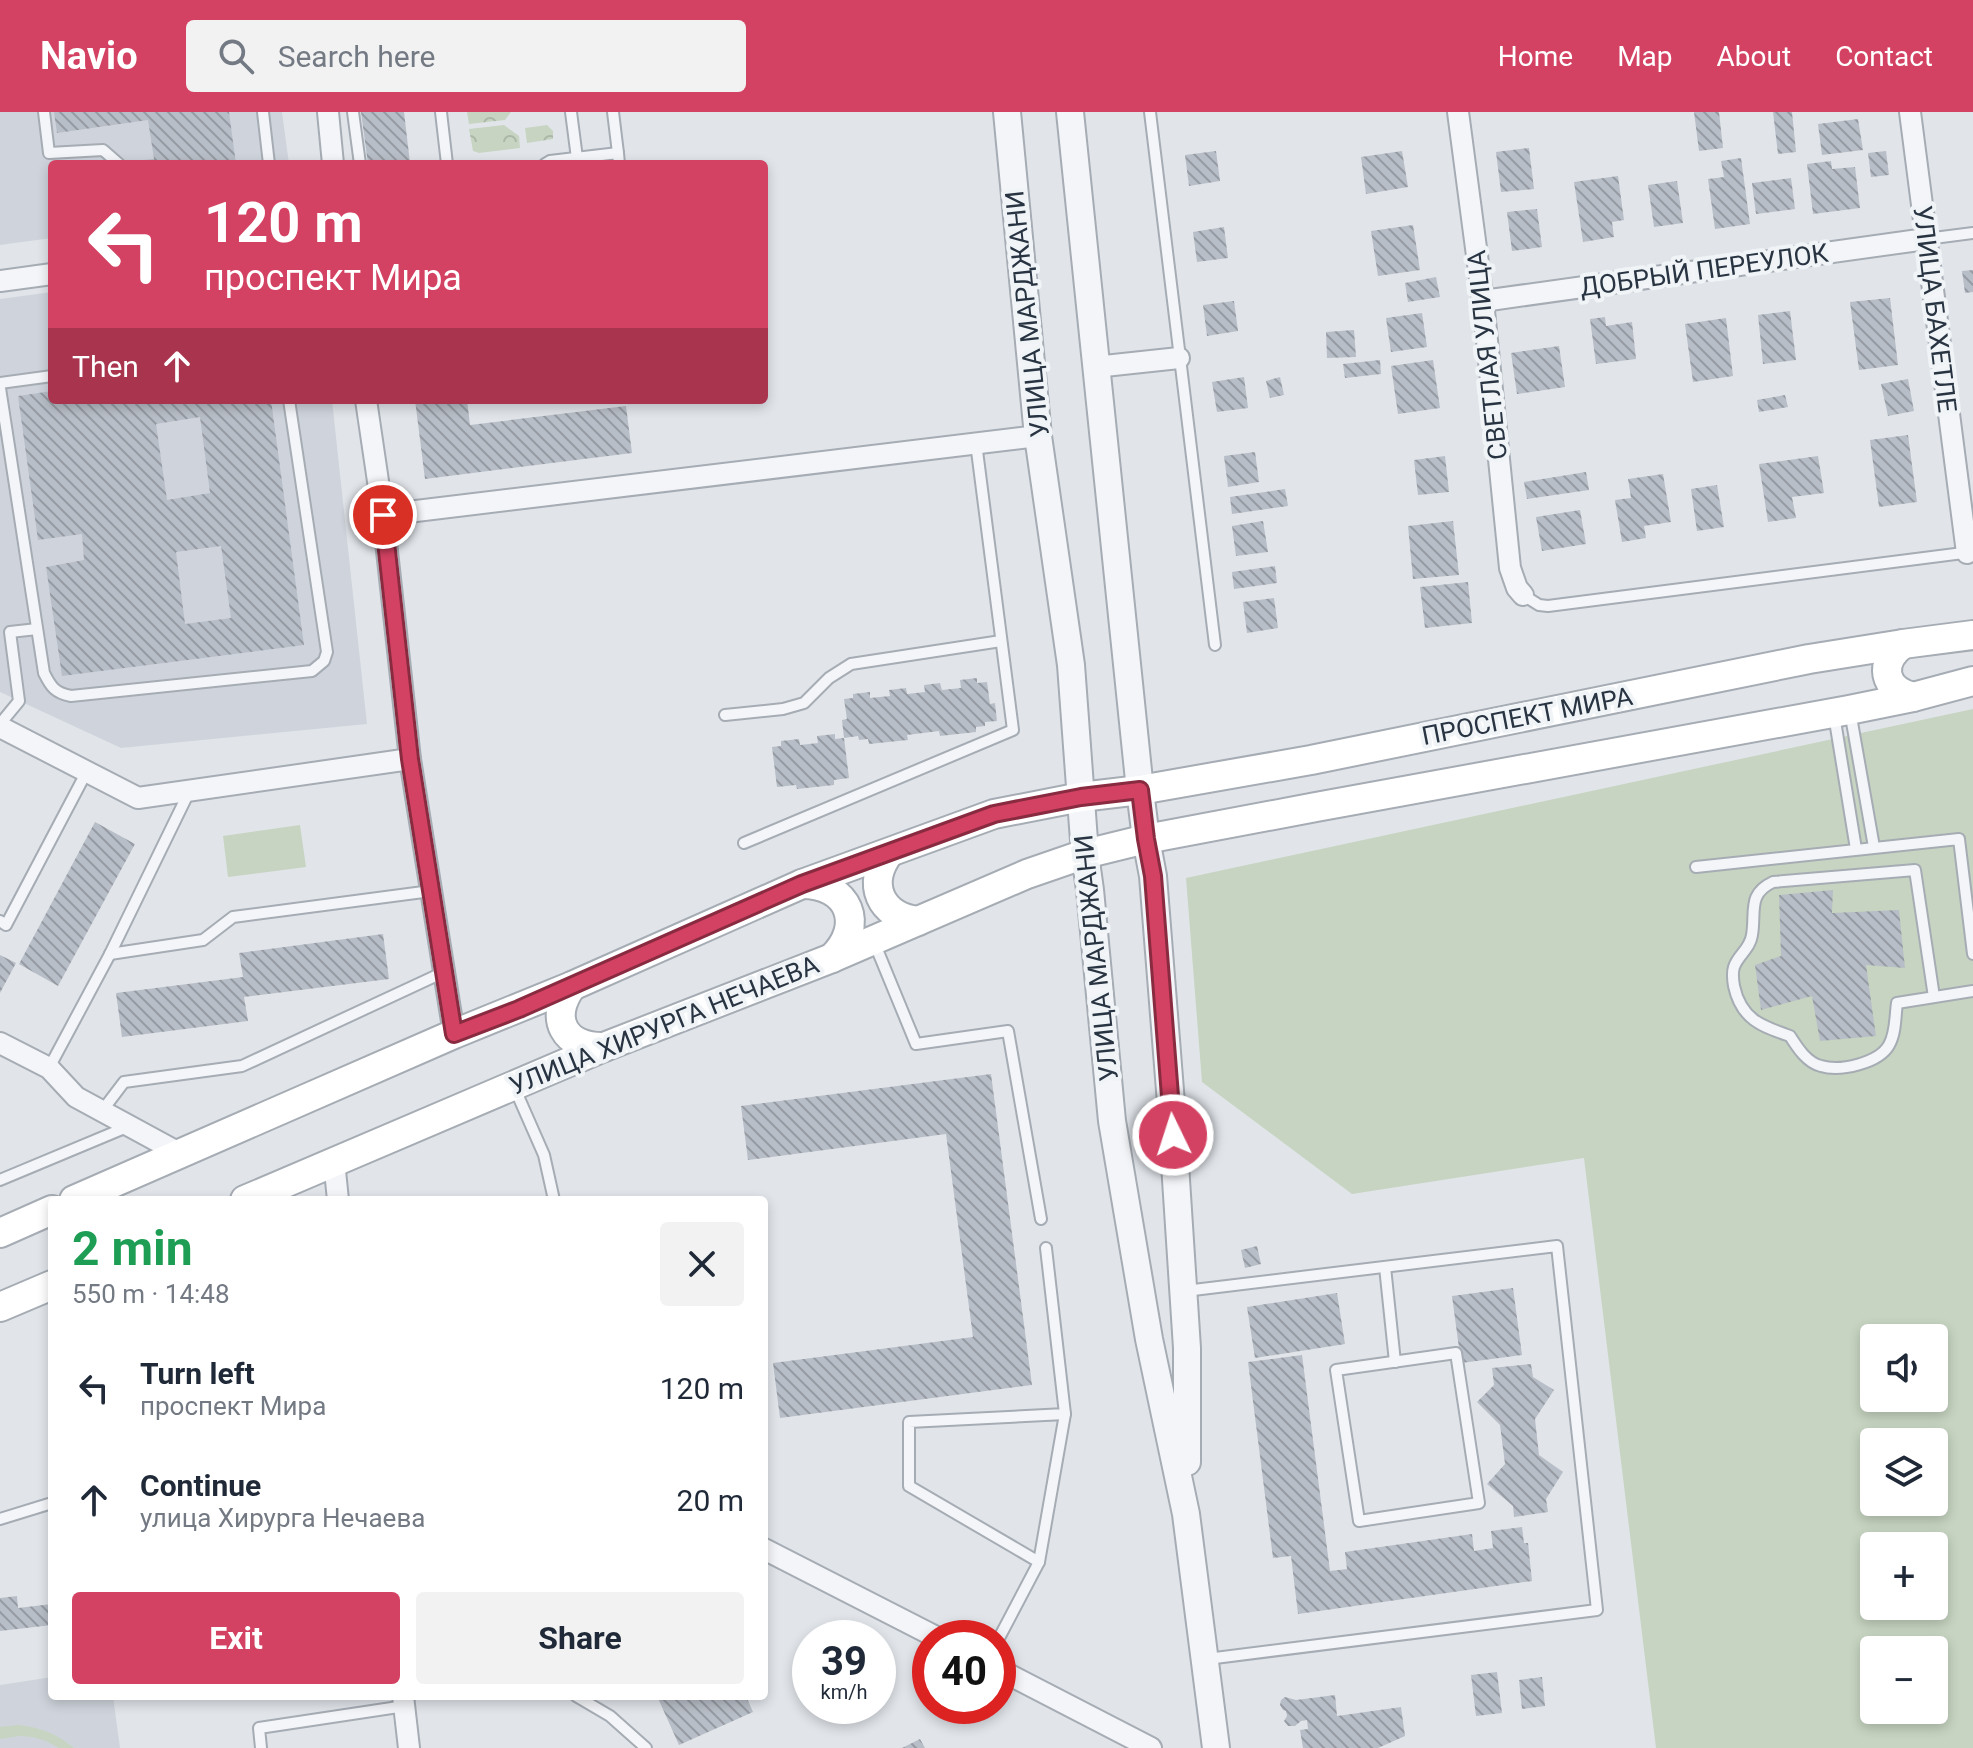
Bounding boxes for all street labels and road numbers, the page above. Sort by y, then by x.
street label: УЛИЦА МАРДЖАНИ [999,189,1055,439]
street label: УЛИЦА БАХЕТЛЕ [1907,204,1963,414]
street label: ДОБРЫЙ ПЕРЕУЛОК [1578,238,1830,302]
street label: СВЕТЛАЯ УЛИЦА [1461,249,1513,461]
street label: ПРОСПЕКТ МИРА [1419,681,1635,751]
street label: УЛИЦА МАРДЖАНИ [1068,833,1124,1083]
street label: УЛИЦА ХИРУРГА НЕЧАЕВА [505,949,823,1101]

